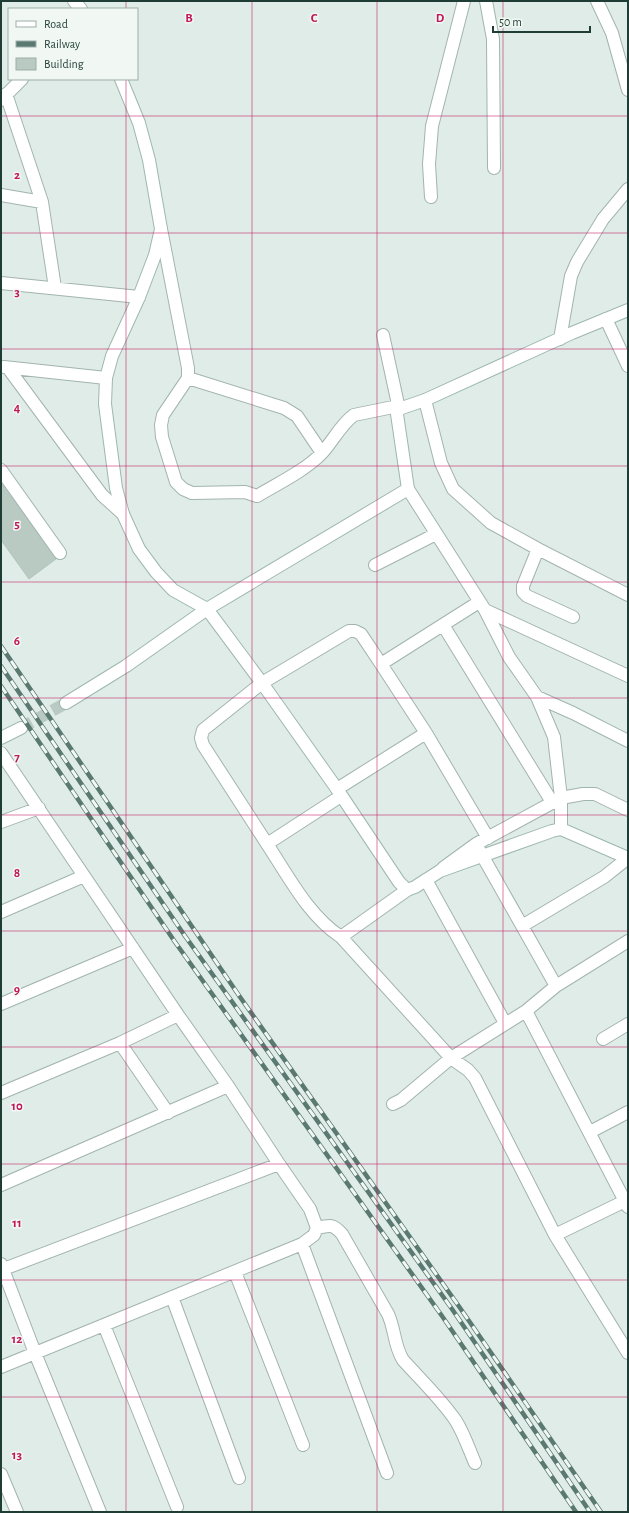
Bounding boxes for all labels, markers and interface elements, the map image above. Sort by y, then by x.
legend [8,8,138,80]
scale bar [493,8,590,34]
text: B [185,12,193,25]
text: C [311,12,318,25]
text: D [436,12,445,25]
text: 50 m [499,16,522,28]
text: Road [44,18,68,30]
text: Railway [44,38,80,51]
text: Building [44,58,84,70]
text: 2 [14,169,20,182]
text: 3 [14,286,20,299]
text: 4 [14,402,21,415]
text: 5 [14,518,20,531]
text: 6 [14,635,20,648]
text: 7 [14,751,20,764]
text: 8 [14,867,20,880]
text: 9 [14,984,20,997]
text: 10 [11,1100,23,1113]
text: 11 [12,1217,22,1230]
text: 12 [12,1333,22,1346]
text: 13 [12,1449,23,1462]

